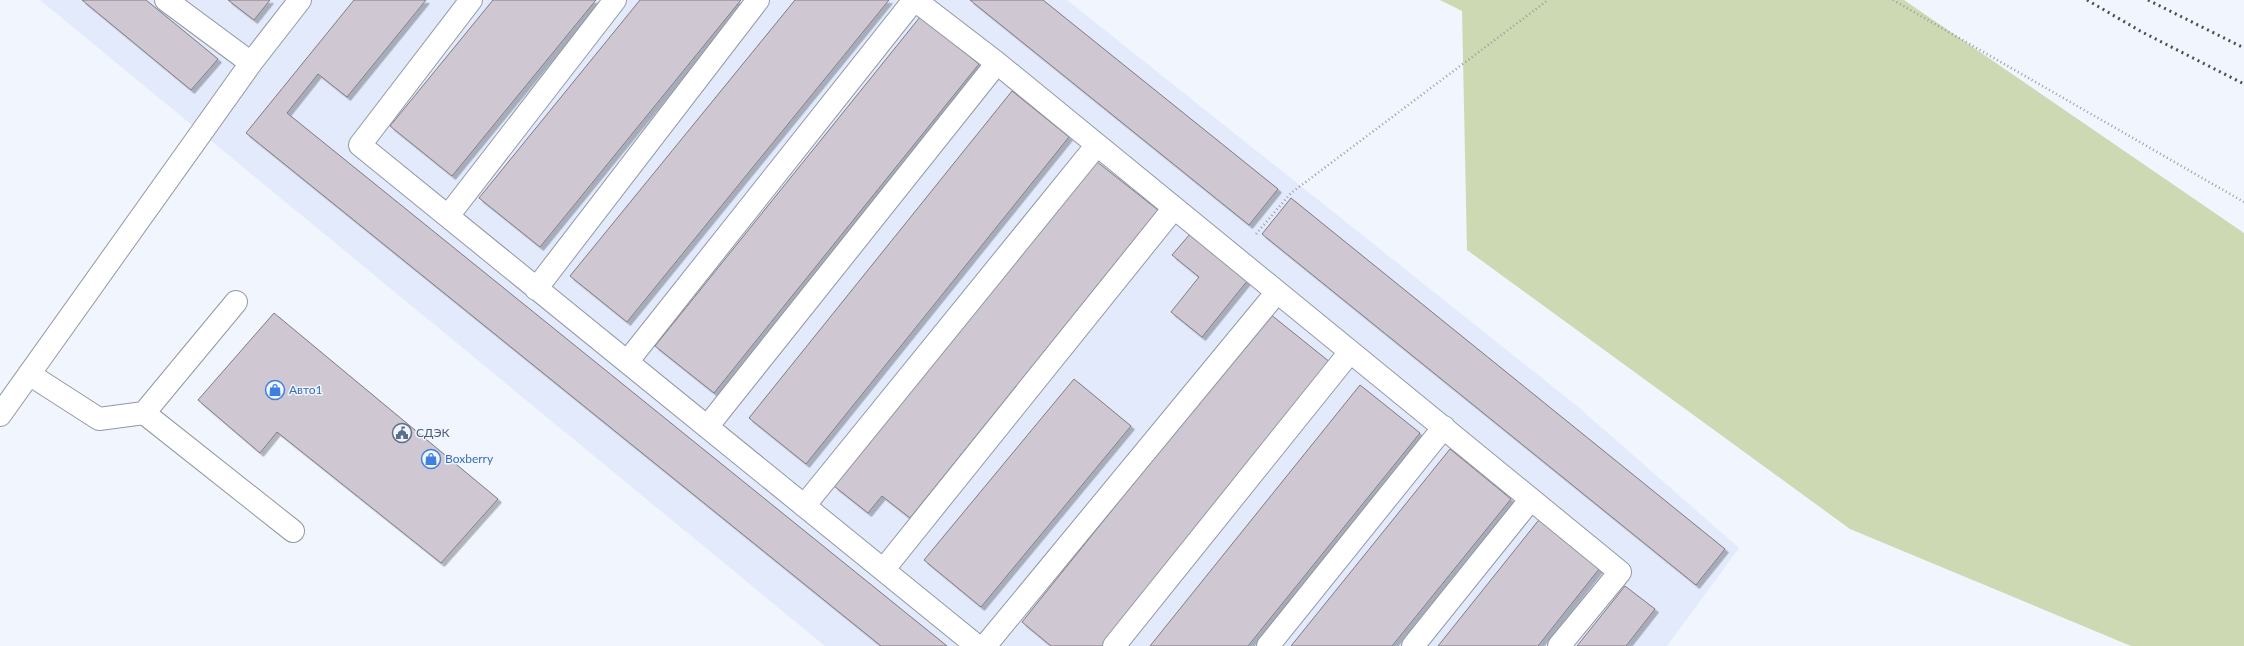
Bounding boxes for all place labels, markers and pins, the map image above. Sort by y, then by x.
shop icon: Авто1 [264,379,286,401]
place label: Авто1 [289,382,323,397]
public building icon: СДЭК [391,422,413,444]
place label: СДЭК [416,425,450,440]
shop icon: Boxberry [420,448,442,470]
place label: Boxberry [445,451,494,466]

